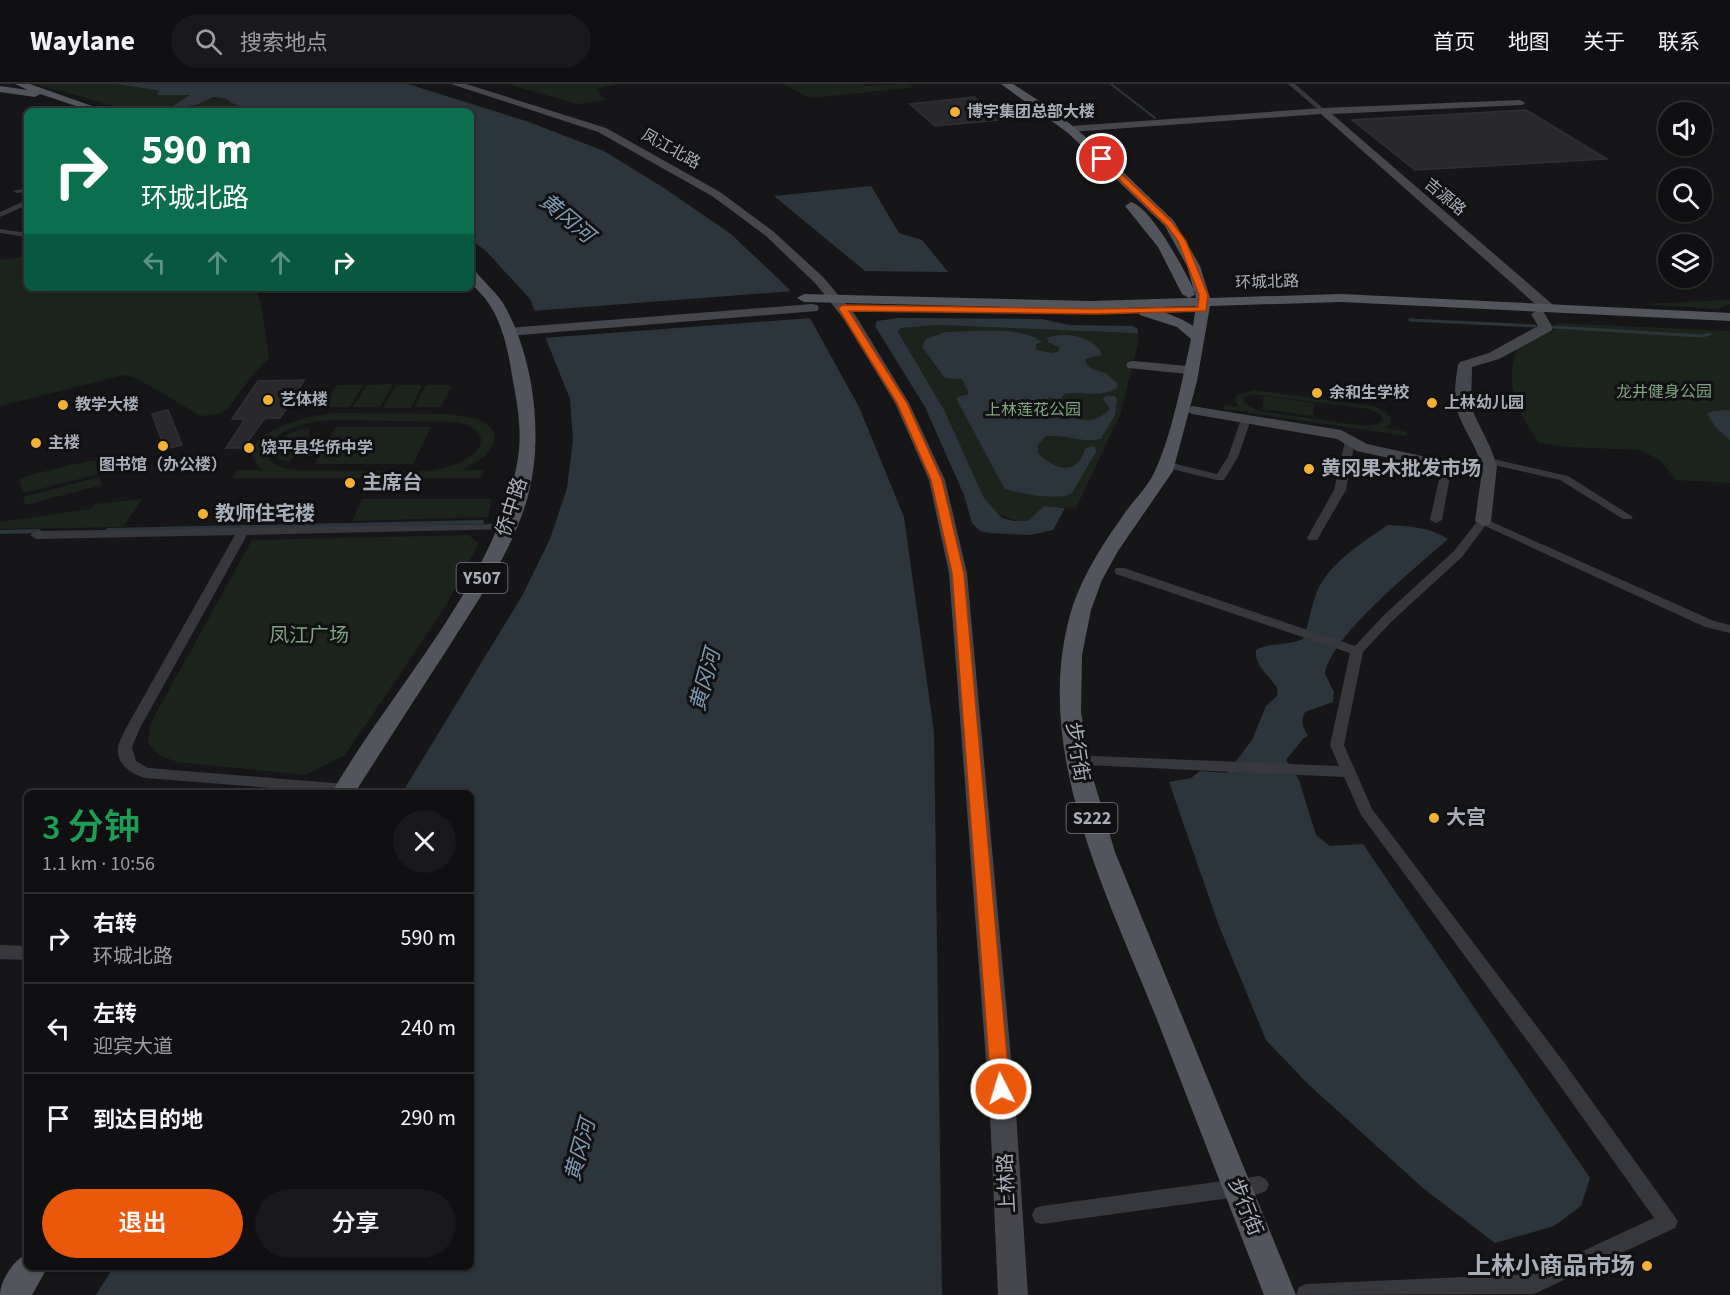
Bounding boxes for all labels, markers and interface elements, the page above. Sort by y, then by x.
search box [171,14,591,68]
text: Waylane [30,21,135,61]
icon: search [192,25,225,58]
text: 搜索地点 [240,27,328,59]
text: 首页 [1433,27,1475,57]
text: 地图 [1508,27,1550,57]
text: 关于 [1583,27,1625,57]
text: 联系 [1658,27,1700,57]
place label: 博宇集团总部大楼 [967,101,1095,123]
map controls [1658,102,1712,288]
button: sound [1658,102,1712,156]
marker: 博宇集团总部大楼 [948,105,962,119]
text: 590 m [141,120,252,180]
street label: 凤江北路 [638,124,704,174]
icon: right [42,132,120,210]
pin [1076,133,1127,184]
icon: arrive [1085,142,1118,175]
button: search [1658,168,1712,222]
street label: 吉源路 [1420,173,1470,221]
text: 环城北路 [141,179,249,218]
water label: 黄冈河 [533,186,604,252]
button: layers [1658,234,1712,288]
icon: left [138,246,171,279]
icon: ahead [201,246,234,279]
icon: ahead [264,246,297,279]
icon: right [327,246,360,279]
street label: 环城北路 [1235,270,1299,294]
park label: 龙井健身公园 [1616,381,1712,403]
place label: 余和生学校 [1329,382,1410,404]
marker: 余和生学校 [1310,386,1324,400]
place label: 艺体楼 [280,389,328,411]
place label: 上林幼儿园 [1444,392,1524,414]
marker: 艺体楼 [261,393,275,407]
place label: 教学大楼 [75,394,139,416]
marker: 上林幼儿园 [1425,396,1439,410]
marker: 教学大楼 [56,398,70,412]
park label: 上林莲花公园 [985,399,1081,421]
place label: 主楼 [48,432,80,454]
marker: 主楼 [29,436,43,450]
place label: 饶平县华侨中学 [261,437,373,459]
marker: 图书馆（办公楼） [156,439,170,453]
marker: 饶平县华侨中学 [242,441,256,455]
place label: 图书馆（办公楼） [99,454,227,476]
place label: 黄冈果木批发市场 [1321,455,1481,483]
marker: 黄冈果木批发市场 [1302,462,1316,476]
place label: 主席台 [362,469,422,497]
street label: 侨中路 [489,474,535,540]
marker: 主席台 [343,476,357,490]
place label: 教师住宅楼 [215,500,315,528]
marker: 教师住宅楼 [196,507,210,521]
road number: Y507 [456,563,508,593]
park label: 凤江广场 [269,622,349,650]
water label: 黄冈河 [682,642,729,714]
street label: 步行街 [1058,720,1096,784]
text: 3 分钟 [42,802,140,853]
road number: S222 [1066,803,1118,833]
place label: 大宫 [1446,804,1486,832]
button: close [393,810,456,873]
marker: 大宫 [1427,811,1441,825]
text: 1.1 km · 10:56 [42,850,155,878]
text: 右转 [93,908,137,940]
icon: right [42,922,75,955]
text: 590 m [401,922,456,954]
text: 环城北路 [93,943,173,971]
text: 左转 [93,998,137,1030]
icon: left [42,1012,75,1045]
text: 240 m [401,1012,456,1044]
text: 迎宾大道 [93,1033,173,1061]
position arrow [969,1057,1033,1121]
icon: arrive [42,1102,75,1135]
text: 290 m [401,1102,456,1134]
text: 到达目的地 [93,1104,203,1136]
water label: 黄冈河 [557,1112,604,1184]
street label: 上林路 [991,1152,1023,1214]
street label: 步行街 [1221,1174,1269,1240]
button: 退出 [42,1189,243,1258]
button: 分享 [255,1189,456,1258]
place label: 上林小商品市场 [1467,1249,1635,1284]
marker: 上林小商品市场 [1640,1259,1654,1273]

